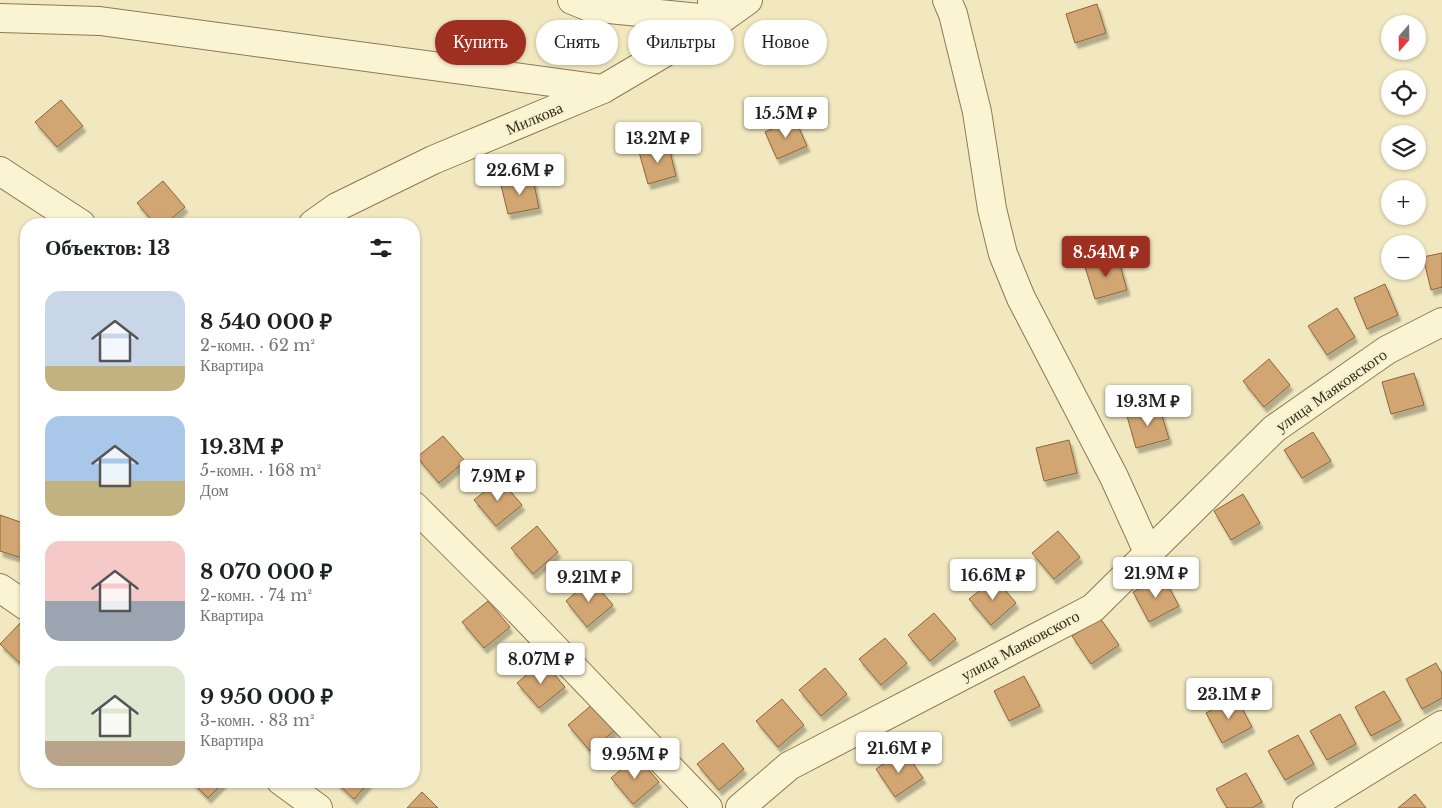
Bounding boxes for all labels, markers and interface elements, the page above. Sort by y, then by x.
north arrow [1381,15,1426,60]
map controls [1381,15,1426,280]
chip: Купить [435,20,526,65]
chip: Снять [536,20,618,65]
chip: Фильтры [628,20,734,65]
chip: Новое [744,20,827,65]
button: locate [1381,70,1426,115]
pin: 15.5M ₽ [740,96,832,139]
street label: Милкова [502,97,566,139]
text: 15.5M ₽ [755,103,817,123]
pin: 13.2M ₽ [612,121,704,164]
button: layers [1381,125,1426,170]
text: 13.2M ₽ [626,128,690,148]
pin: 22.6M ₽ [474,154,566,196]
text: 22.6M ₽ [486,160,554,180]
button: + [1381,180,1426,225]
icon: filters [367,234,395,262]
text: Объектов: 13 [45,235,170,261]
button: − [1381,235,1426,280]
pin: 8.54M ₽ [1060,236,1152,278]
text: 8.54M ₽ [1073,242,1139,262]
text: 8 540 000 ₽ [200,309,332,335]
icon: home [85,311,145,371]
text: 2-комн. · 62 m² [200,335,315,355]
street label: улица Маяковского [1271,344,1391,436]
text: Квартира [200,355,264,375]
pin: 19.3M ₽ [1102,384,1194,427]
text: 19.3M ₽ [1116,391,1180,411]
text: 19.3M ₽ [200,434,283,460]
icon: home [85,436,145,496]
text: 5-комн. · 168 m² [200,460,321,480]
pin: 7.9M ₽ [457,460,539,502]
text: 7.9M ₽ [471,466,525,486]
text: Дом [200,480,229,500]
pin: 21.9M ₽ [1110,556,1202,599]
pin: 16.6M ₽ [947,558,1039,601]
text: 8 070 000 ₽ [200,559,332,585]
pin: 9.21M ₽ [543,560,635,603]
icon: home [85,561,145,621]
text: 21.9M ₽ [1124,563,1188,583]
text: 16.6M ₽ [961,565,1025,585]
text: 9.21M ₽ [557,567,621,587]
text: 2-комн. · 74 m² [200,585,312,605]
text: Квартира [200,605,264,625]
street label: улица Маяковского [957,605,1083,685]
pin: 8.07M ₽ [495,642,587,685]
text: 8.07M ₽ [508,649,574,669]
pin: 23.1M ₽ [1183,678,1275,720]
text: 9 950 000 ₽ [200,684,333,710]
text: 23.1M ₽ [1197,684,1261,704]
icon: home [85,686,145,746]
text: 3-комн. · 83 m² [200,710,314,730]
text: Квартира [200,730,264,750]
pin: 21.6M ₽ [853,732,945,774]
pin: 9.95M ₽ [589,738,681,780]
text: 21.6M ₽ [867,738,931,758]
text: 9.95M ₽ [602,744,668,764]

